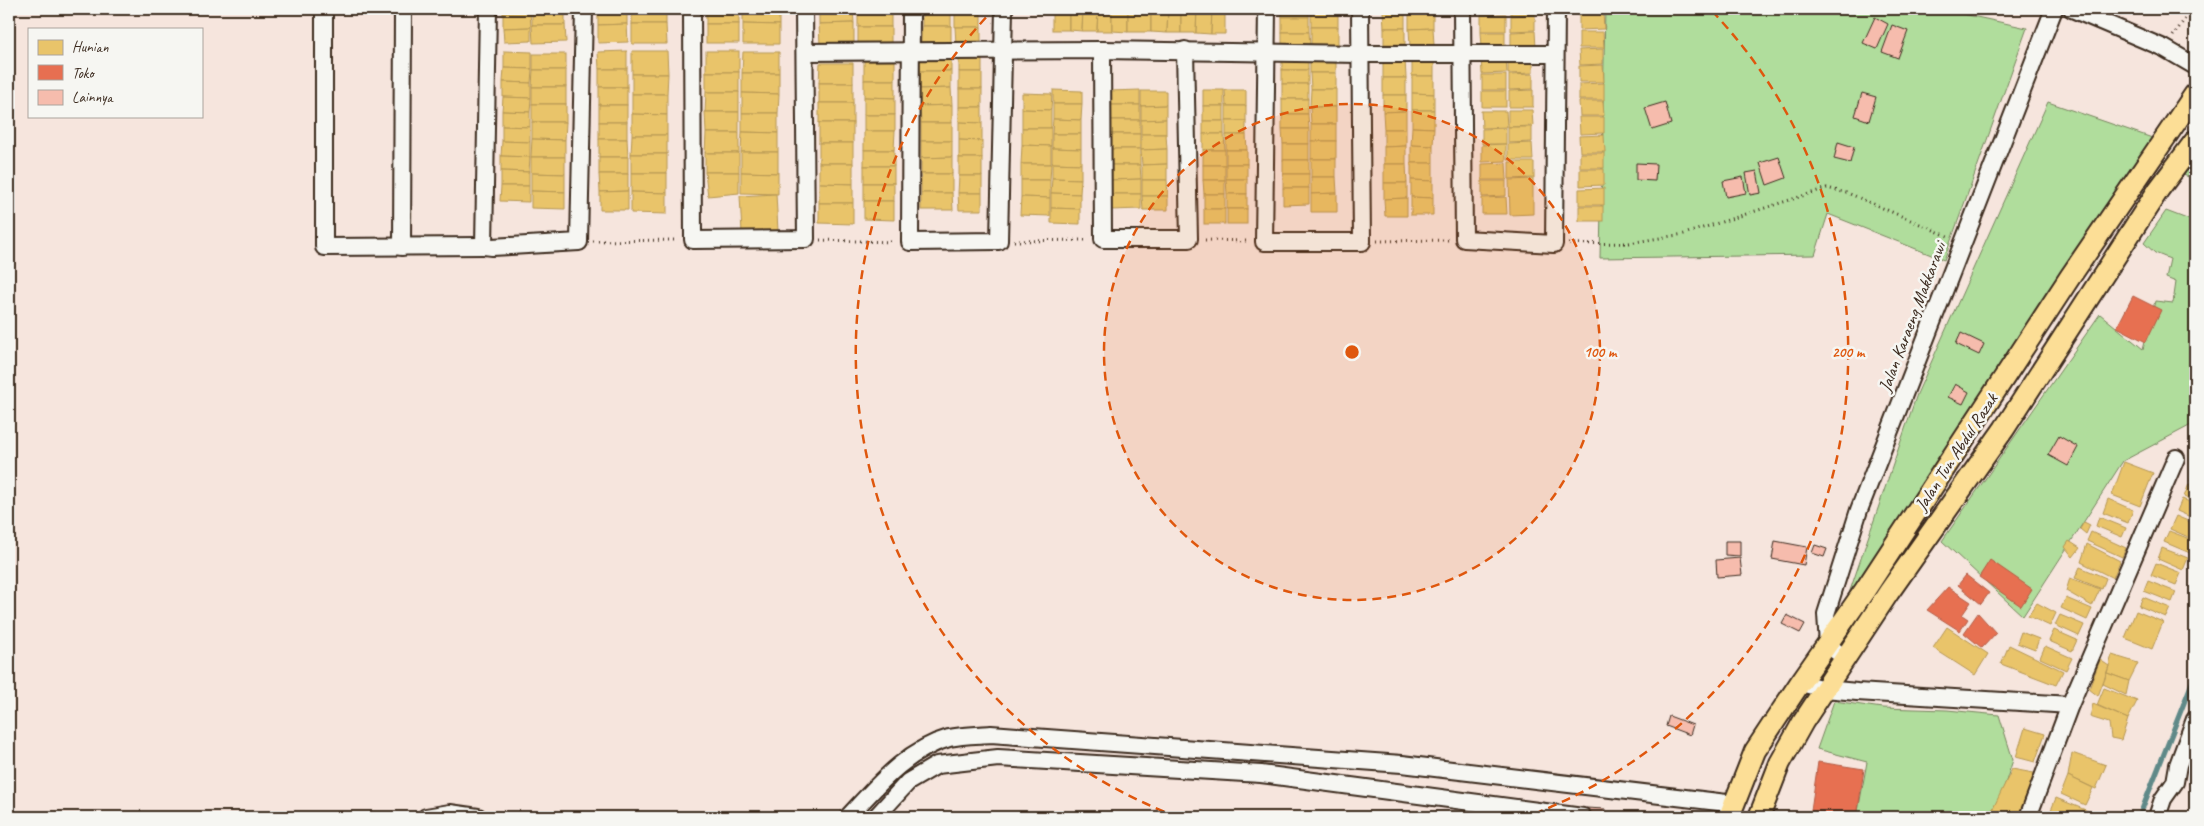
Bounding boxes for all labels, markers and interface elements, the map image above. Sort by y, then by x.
legend [28,28,202,118]
text: Hunian [72,38,109,57]
text: Toko [72,64,95,83]
text: Lainnya [72,88,114,107]
street label: Jalan Karaeng Makkarawi [1873,237,1952,396]
centre of rings [1343,343,1361,361]
text: 100 m [1584,343,1618,362]
text: 200 m [1832,343,1866,362]
street label: Jalan Tun Abdul Razak [1909,388,2003,516]

